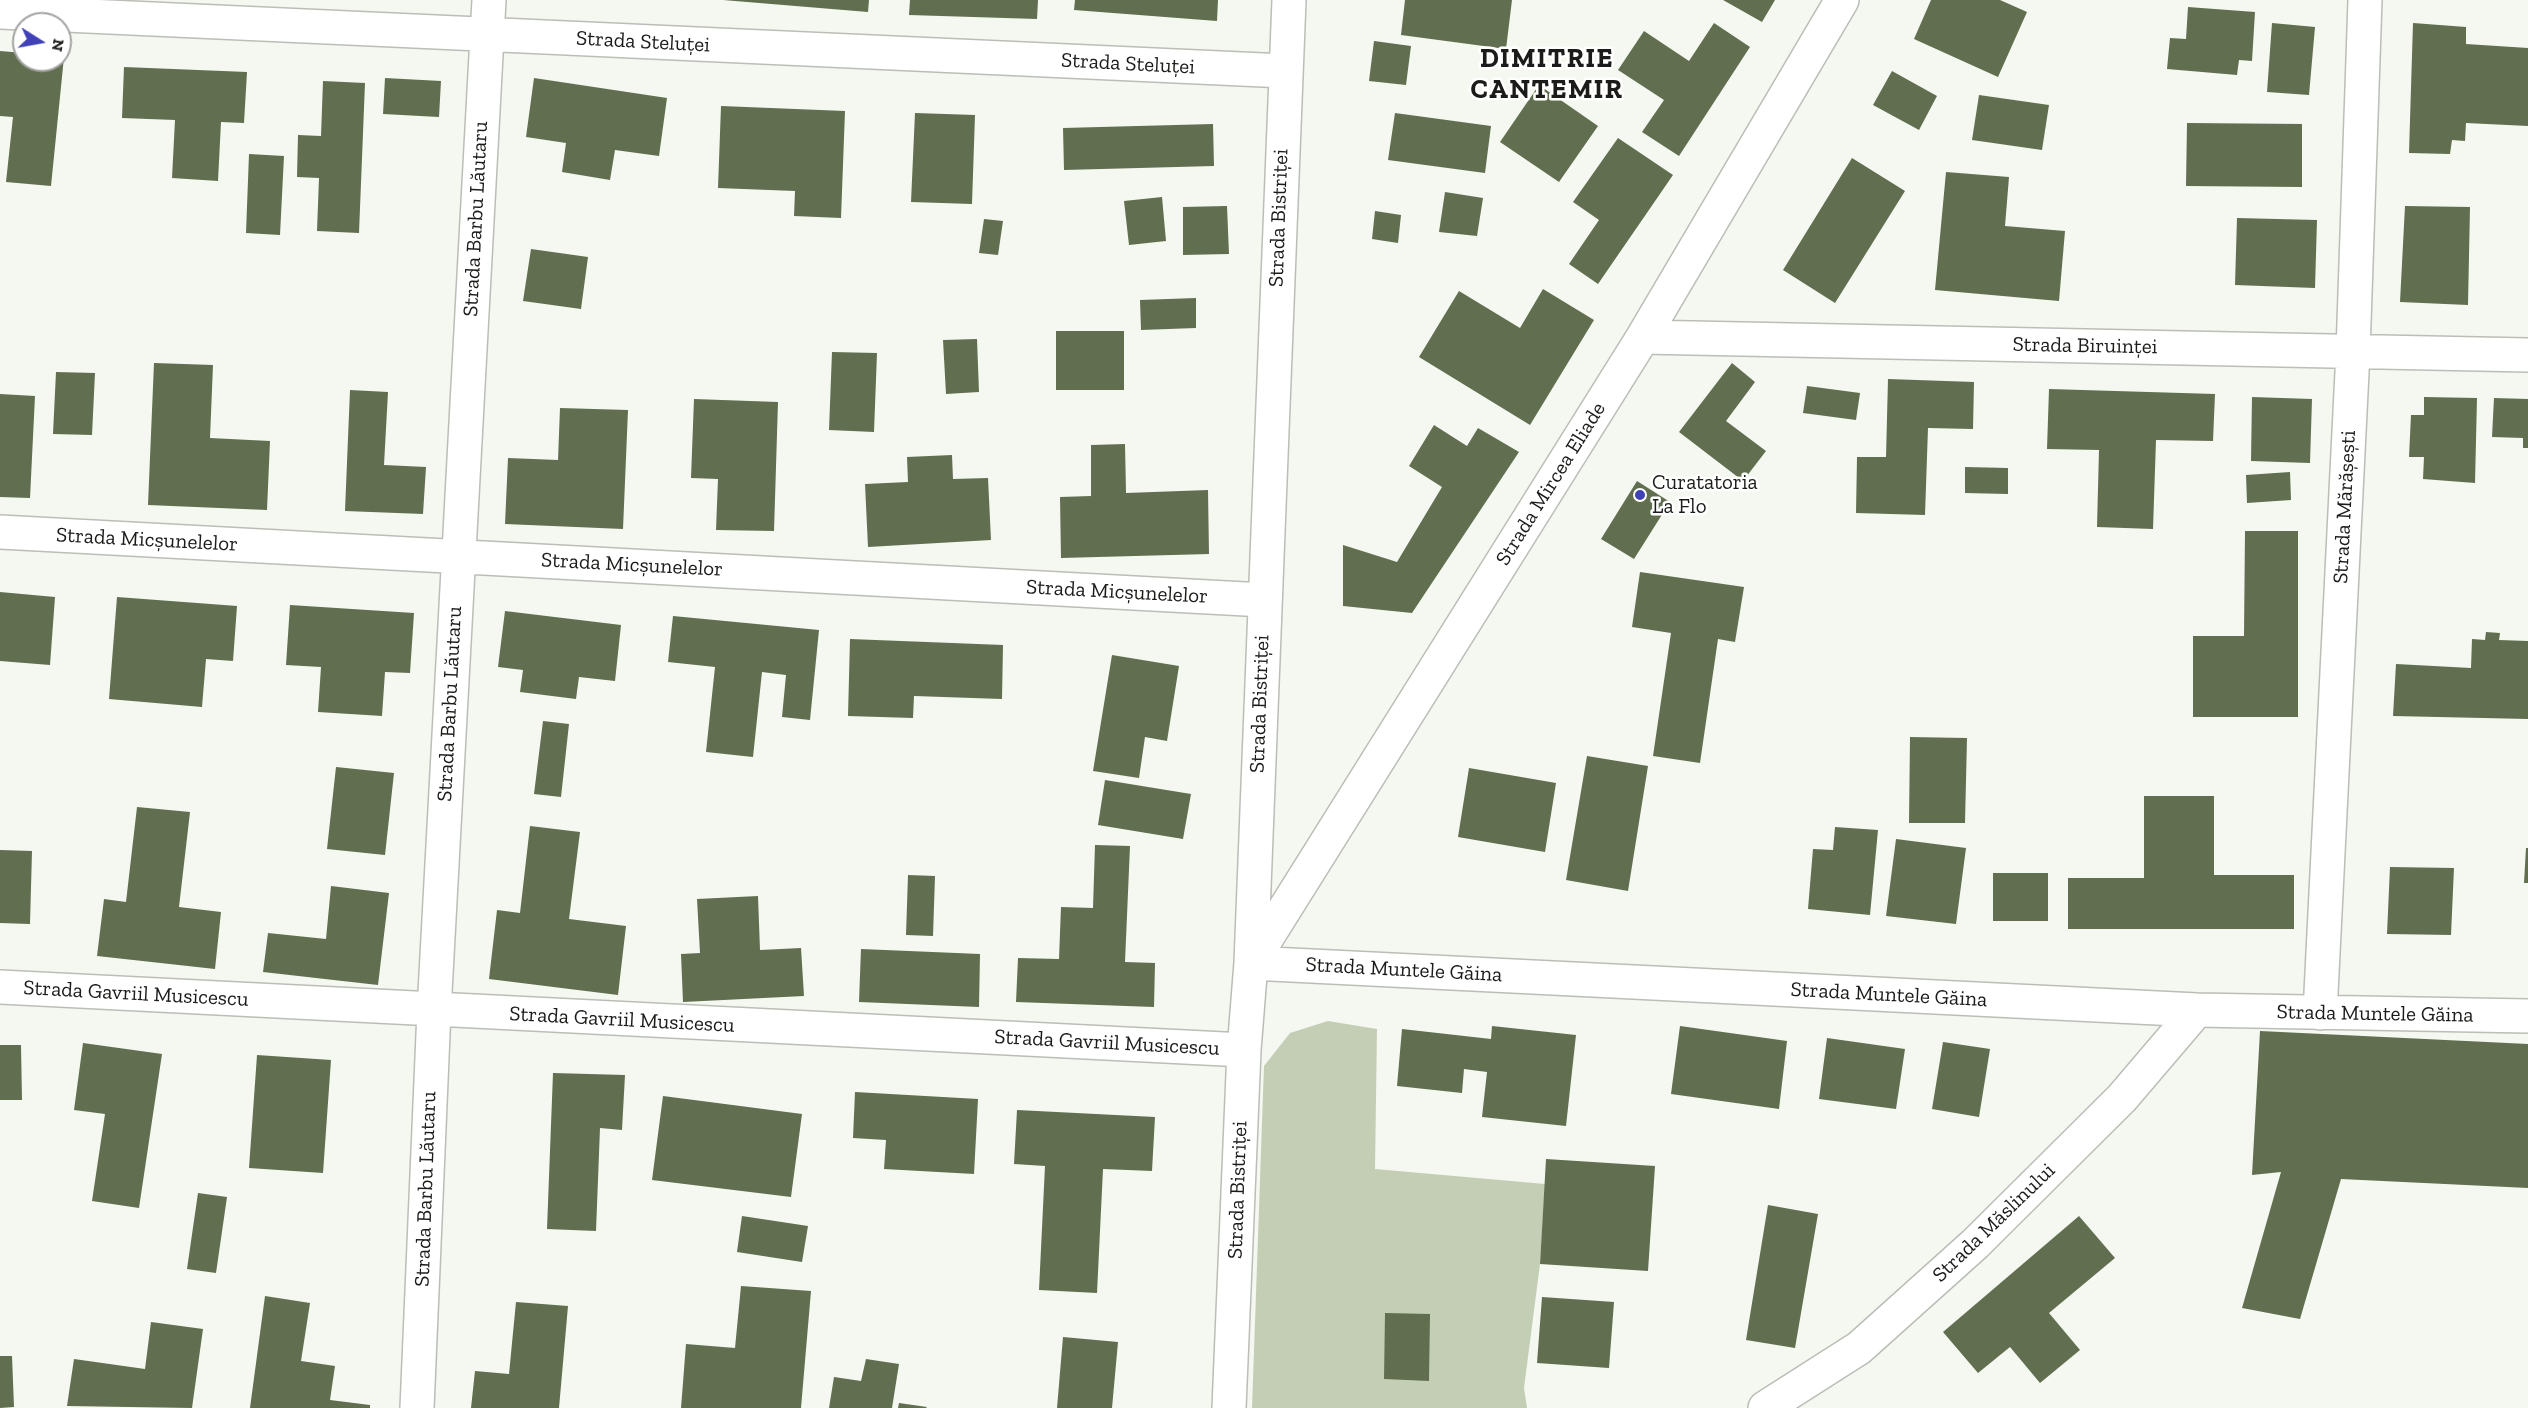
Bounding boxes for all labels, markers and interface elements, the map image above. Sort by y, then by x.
north arrow [12,12,72,72]
street label: Strada Steluței [575,26,711,58]
text: N [48,37,69,53]
district label: DIMITRIE CANTEMIR [1470,43,1624,106]
street label: Strada Steluței [1060,48,1196,80]
street label: Strada Barbu Lăutaru [458,121,494,317]
street label: Strada Bistriței [1264,149,1294,287]
street label: Strada Biruinței [2012,332,2158,360]
street label: Strada Mircea Eliade [1491,398,1611,570]
street label: Strada Mărășești [2328,430,2362,584]
place label: Curatatoria La Flo [1652,470,1758,520]
marker: Curatatoria La Flo [1633,488,1647,502]
street label: Strada Micșunelelor [55,523,239,557]
street label: Strada Micșunelelor [540,548,724,582]
street label: Strada Micșunelelor [1025,575,1209,609]
street label: Strada Barbu Lăutaru [432,606,468,802]
street label: Strada Bistriței [1245,635,1275,773]
street label: Strada Muntele Găina [1305,952,1503,988]
street label: Strada Gavriil Musicescu [23,976,249,1012]
street label: Strada Muntele Găina [1790,977,1988,1013]
street label: Strada Muntele Găina [2276,1000,2474,1028]
street label: Strada Gavriil Musicescu [509,1002,735,1038]
street label: Strada Gavriil Musicescu [994,1025,1220,1061]
street label: Strada Barbu Lăutaru [410,1091,442,1287]
street label: Strada Bistriței [1223,1121,1253,1259]
street label: Strada Măslinului [1927,1158,2061,1288]

